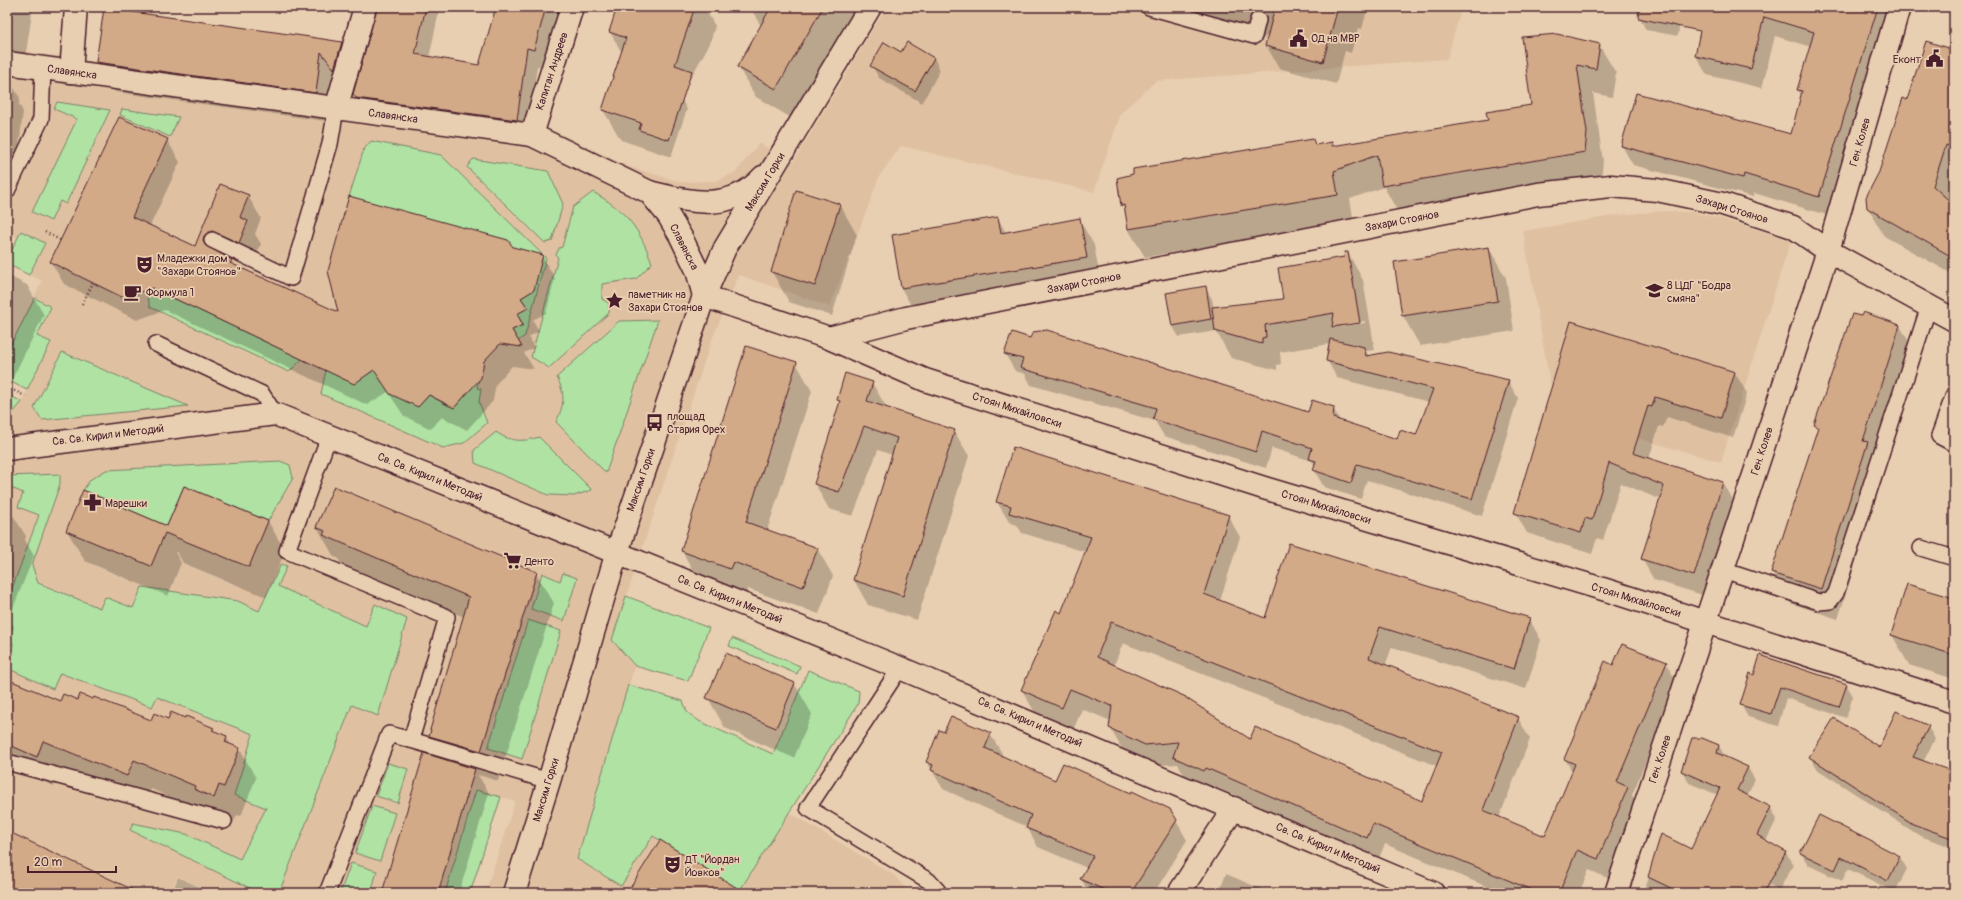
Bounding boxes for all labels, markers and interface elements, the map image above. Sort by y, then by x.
public building icon: ОД на МВР [1288,28,1308,48]
street label: Капитан Андреев [533,30,571,112]
place label: ОД на МВР [1311,32,1360,45]
public building icon: Еконт [1924,49,1944,69]
place label: Еконт [1893,53,1921,66]
street label: Славянска [46,62,98,82]
street label: Славянска [367,106,419,126]
street label: Ген. Колев [1847,116,1873,168]
street label: Максим Горки [742,150,788,214]
street label: Захари Стоянов [1694,192,1770,226]
street label: Захари Стоянов [1364,207,1440,235]
street label: Славянска [667,222,701,272]
place label: Младежки дом "Захари Стоянов" [157,252,241,278]
theatre icon: Младежки дом "Захари Стоянов" [134,254,154,274]
street label: Захари Стоянов [1046,269,1122,297]
place label: 8 ЦДГ "Бодра смяна" [1667,279,1731,305]
school or university icon: 8 ЦДГ "Бодра смяна" [1644,281,1664,301]
cafe icon: Формула 1 [123,282,143,302]
place label: Формула 1 [146,286,194,299]
place label: паметник на Захари Стоянов [628,288,703,314]
place icon: паметник на Захари Стоянов [605,290,625,310]
street label: Стоян Михайловски [971,389,1063,431]
place label: площад Стария Орех [667,410,725,436]
bus stop icon: площад Стария Орех [644,412,664,432]
street label: Св. Св. Кирил и Методий [51,422,165,448]
street label: Ген. Колев [1748,425,1776,477]
street label: Максим Горки [624,447,658,513]
street label: Св. Св. Кирил и Методий [376,450,484,504]
street label: Стоян Михайловски [1280,487,1373,527]
pharmacy icon: Марешки [82,493,102,513]
place label: Марешки [105,497,147,510]
supermarket icon: Денто [502,551,522,571]
place label: Денто [524,555,554,568]
street label: Св. Св. Кирил и Методий [676,572,784,626]
street label: Стоян Михайловски [1590,580,1683,620]
street label: Св. Св. Кирил и Методий [976,694,1084,750]
street label: Ген. Колев [1646,733,1674,785]
street label: Максим Горки [530,757,562,823]
street label: Св. Св. Кирил и Методий [1274,820,1382,876]
scale bar [28,848,116,874]
place label: ДТ "Йордан Йовков" [684,853,739,879]
text: 20 m [34,855,63,870]
theatre icon: ДТ "Йордан Йовков" [662,855,682,875]

